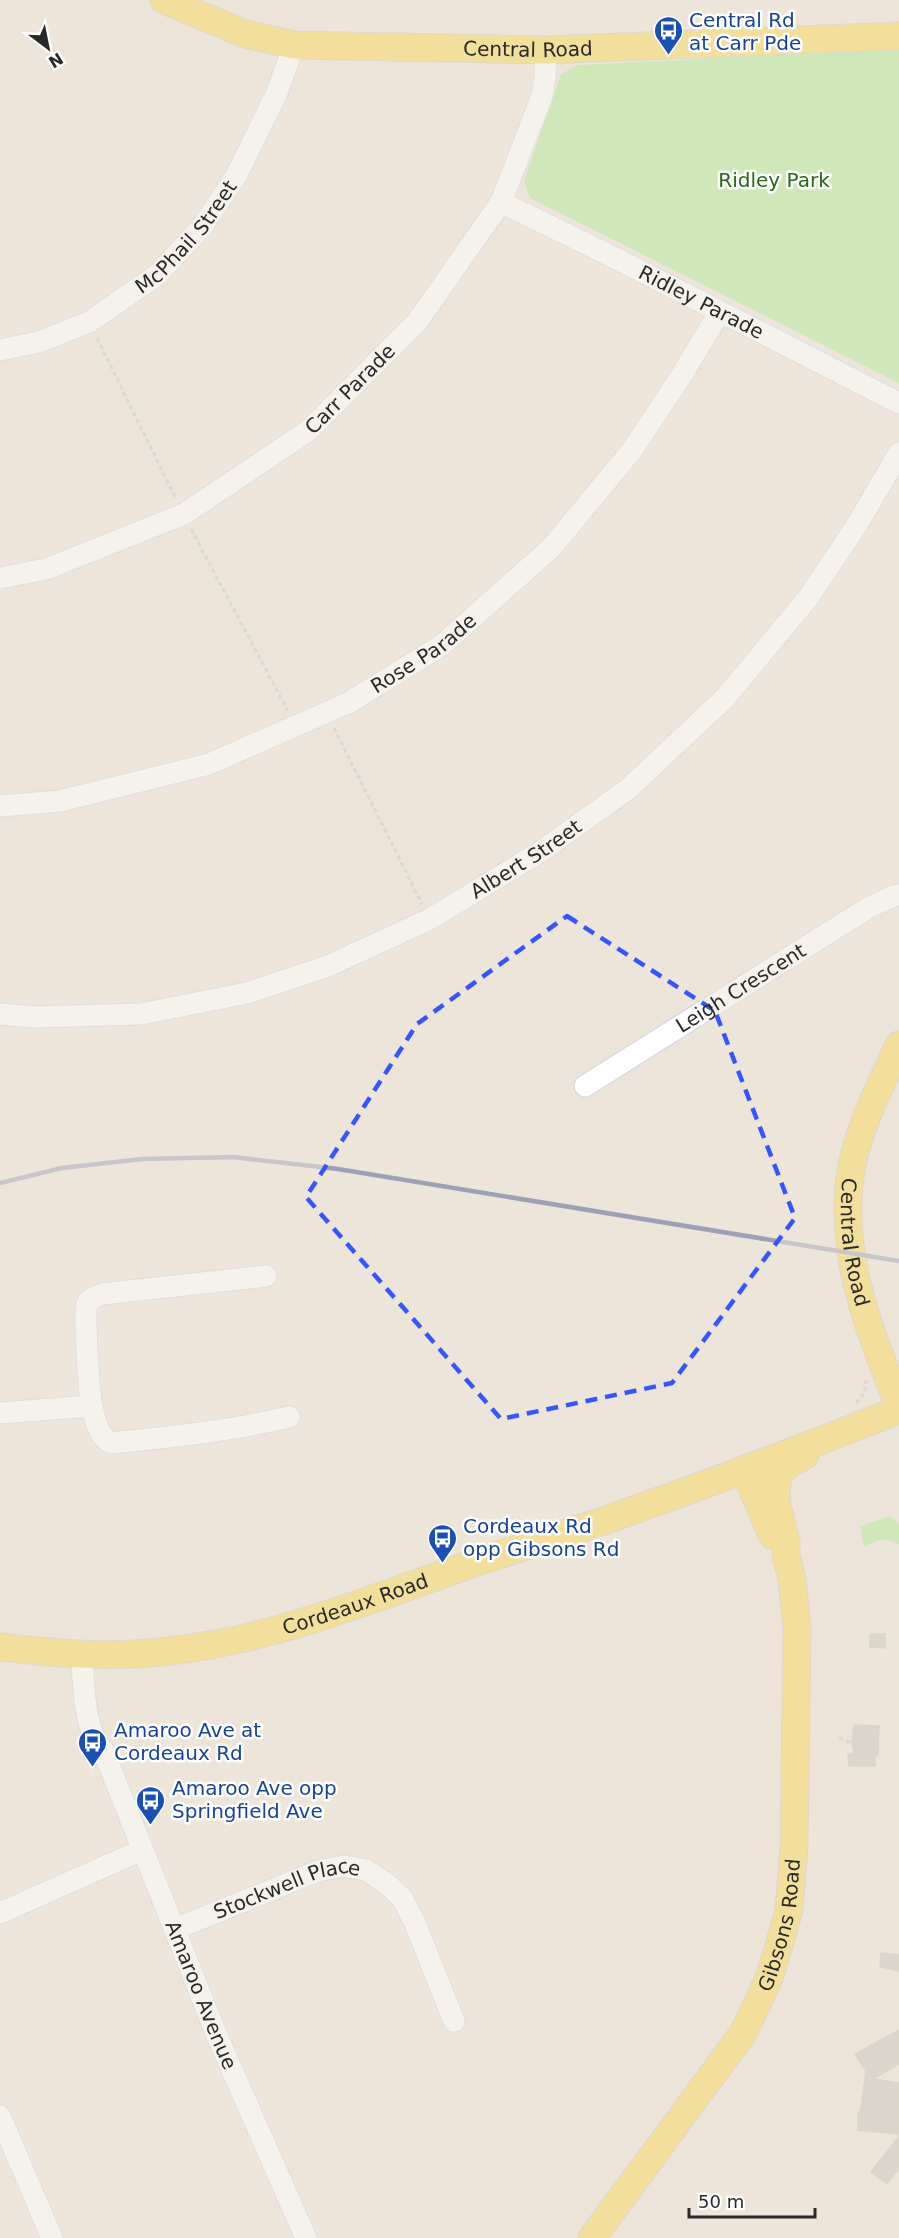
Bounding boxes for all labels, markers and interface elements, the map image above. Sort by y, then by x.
place label: Central Rd at Carr Pde [689,8,801,55]
bus stop icon: Central Rd at Carr Pde [652,15,684,57]
north arrow [18,18,78,78]
street label: Central Road [463,36,593,62]
text: N [45,49,66,72]
park label: Ridley Park [718,168,830,192]
street label: McPhail Street [130,176,242,299]
street label: Ridley Parade [635,260,768,344]
street label: Carr Parade [300,339,400,439]
street label: Rose Parade [366,608,481,698]
street label: Albert Street [466,814,586,904]
street label: Leigh Crescent [671,938,810,1038]
street label: Central Road [836,1177,875,1309]
place label: Cordeaux Rd opp Gibsons Rd [463,1514,619,1561]
bus stop icon: Cordeaux Rd opp Gibsons Rd [426,1522,458,1564]
street label: Cordeaux Road [280,1568,432,1640]
place label: Amaroo Ave at Cordeaux Rd [114,1718,261,1765]
bus stop icon: Amaroo Ave at Cordeaux Rd [77,1726,109,1768]
place label: Amaroo Ave opp Springfield Ave [172,1776,337,1823]
bus stop icon: Amaroo Ave opp Springfield Ave [135,1784,167,1826]
street label: Stockwell Place [210,1853,362,1924]
street label: Gibsons Road [752,1857,805,1995]
street label: Amaroo Avenue [160,1917,242,2073]
scale bar [689,2181,815,2219]
text: 50 m [698,2191,744,2212]

